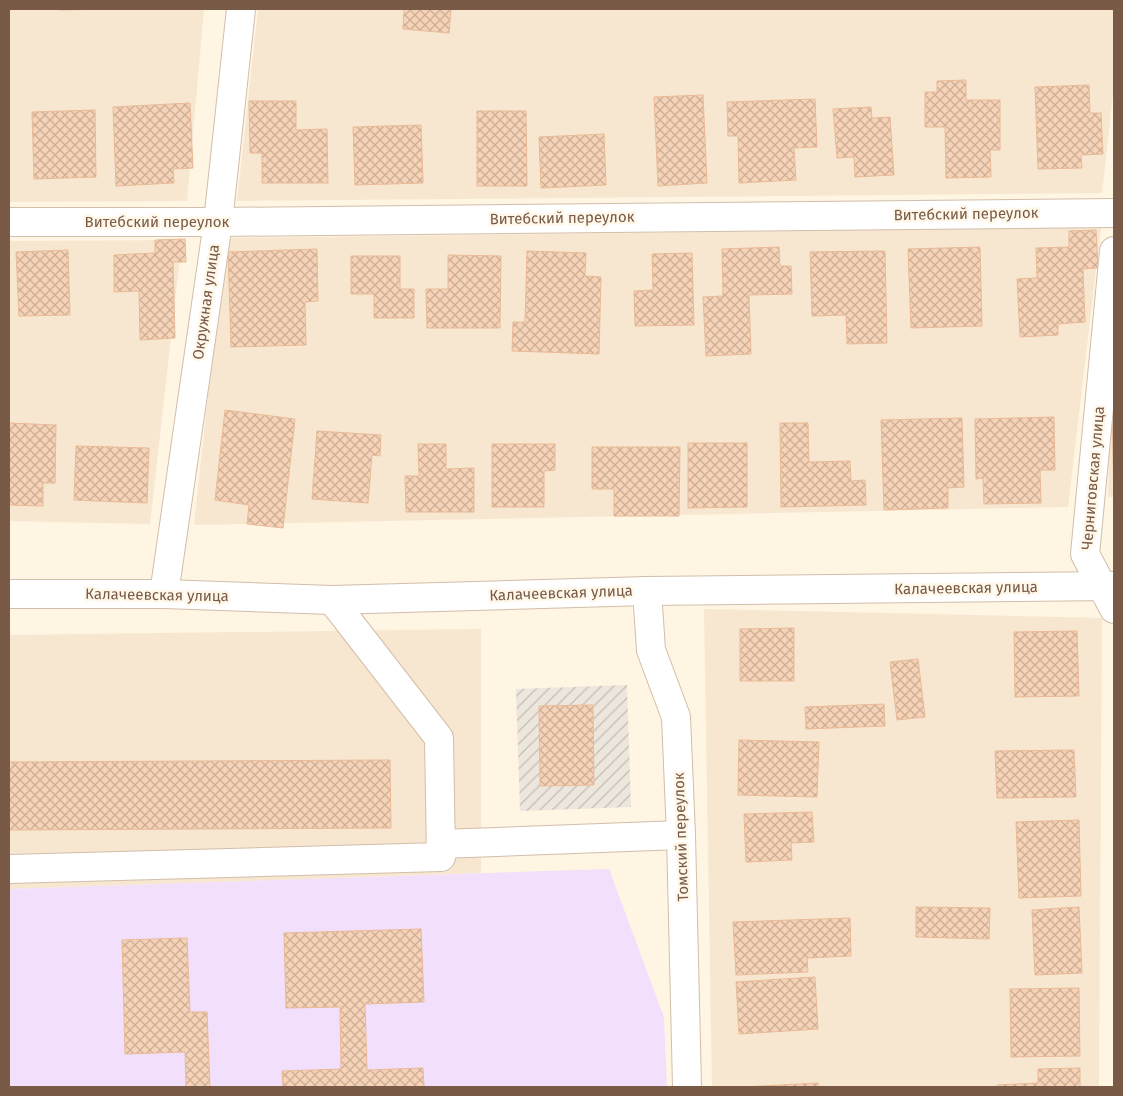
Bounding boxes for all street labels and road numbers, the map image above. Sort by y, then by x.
street label: Витебский переулок [893,204,1039,224]
street label: Витебский переулок [489,208,635,228]
street label: Витебский переулок [85,213,230,231]
street label: Окружная улица [189,243,223,361]
street label: Черниговская улица [1078,405,1108,551]
street label: Калачеевская улица [894,578,1038,598]
street label: Калачеевская улица [489,581,633,605]
street label: Калачеевская улица [85,585,229,605]
street label: Томский переулок [670,772,692,902]

